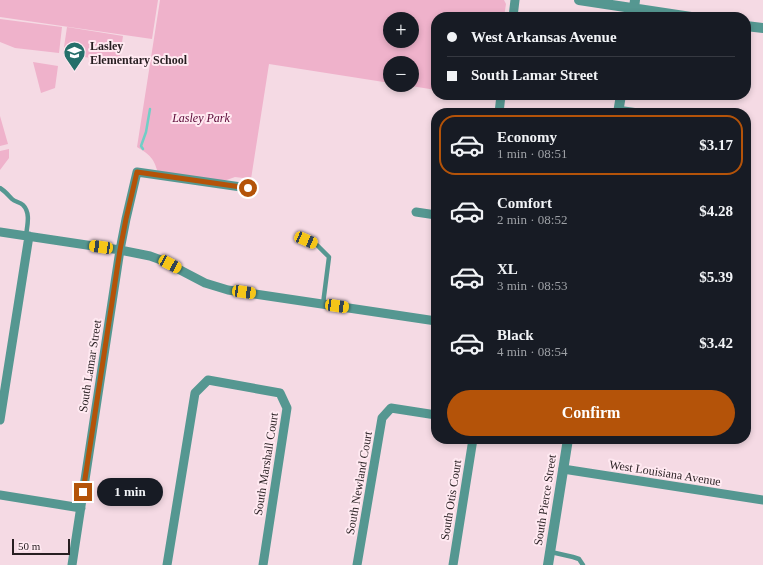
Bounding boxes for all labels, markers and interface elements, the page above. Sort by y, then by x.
map controls [383,12,419,92]
button: + [383,12,419,48]
text: West Arkansas Avenue [471,29,617,45]
place label: Lasley Elementary School [90,39,188,67]
school or university icon: Lasley Elementary School [61,40,87,73]
button: − [383,56,419,92]
text: South Lamar Street [471,67,598,83]
park label: Lasley Park [171,111,231,125]
icon: car [449,127,485,163]
text: Economy [497,129,557,145]
text: $3.17 [699,137,733,153]
text: 1 min · 08:51 [497,146,567,161]
route start [239,179,257,197]
icon: car [449,193,485,229]
text: Comfort [497,195,552,211]
text: $4.28 [699,203,733,219]
text: 2 min · 08:52 [497,212,567,227]
car [293,230,319,250]
car [88,239,114,255]
car [157,253,183,275]
icon: car [449,259,485,295]
text: XL [497,261,518,277]
text: $5.39 [699,269,733,285]
text: 3 min · 08:53 [497,278,567,293]
car [231,284,257,300]
car [324,298,350,314]
street label: South Lamar Street [76,318,104,413]
icon: car [449,325,485,361]
text: Black [497,327,534,343]
text: $3.42 [699,335,733,351]
text: 4 min · 08:54 [497,344,567,359]
button: Confirm [447,390,735,436]
street label: South Marshall Court [251,411,281,516]
street label: South Newland Court [343,430,375,536]
street label: South Pierce Street [531,453,559,547]
street label: West Louisiana Avenue [608,457,722,489]
street label: South Otis Court [438,458,464,541]
callout: 1 min [97,478,163,506]
route end [74,483,92,501]
text: 1 min [114,484,146,499]
scale bar [12,537,70,556]
text: 50 m [18,540,40,552]

